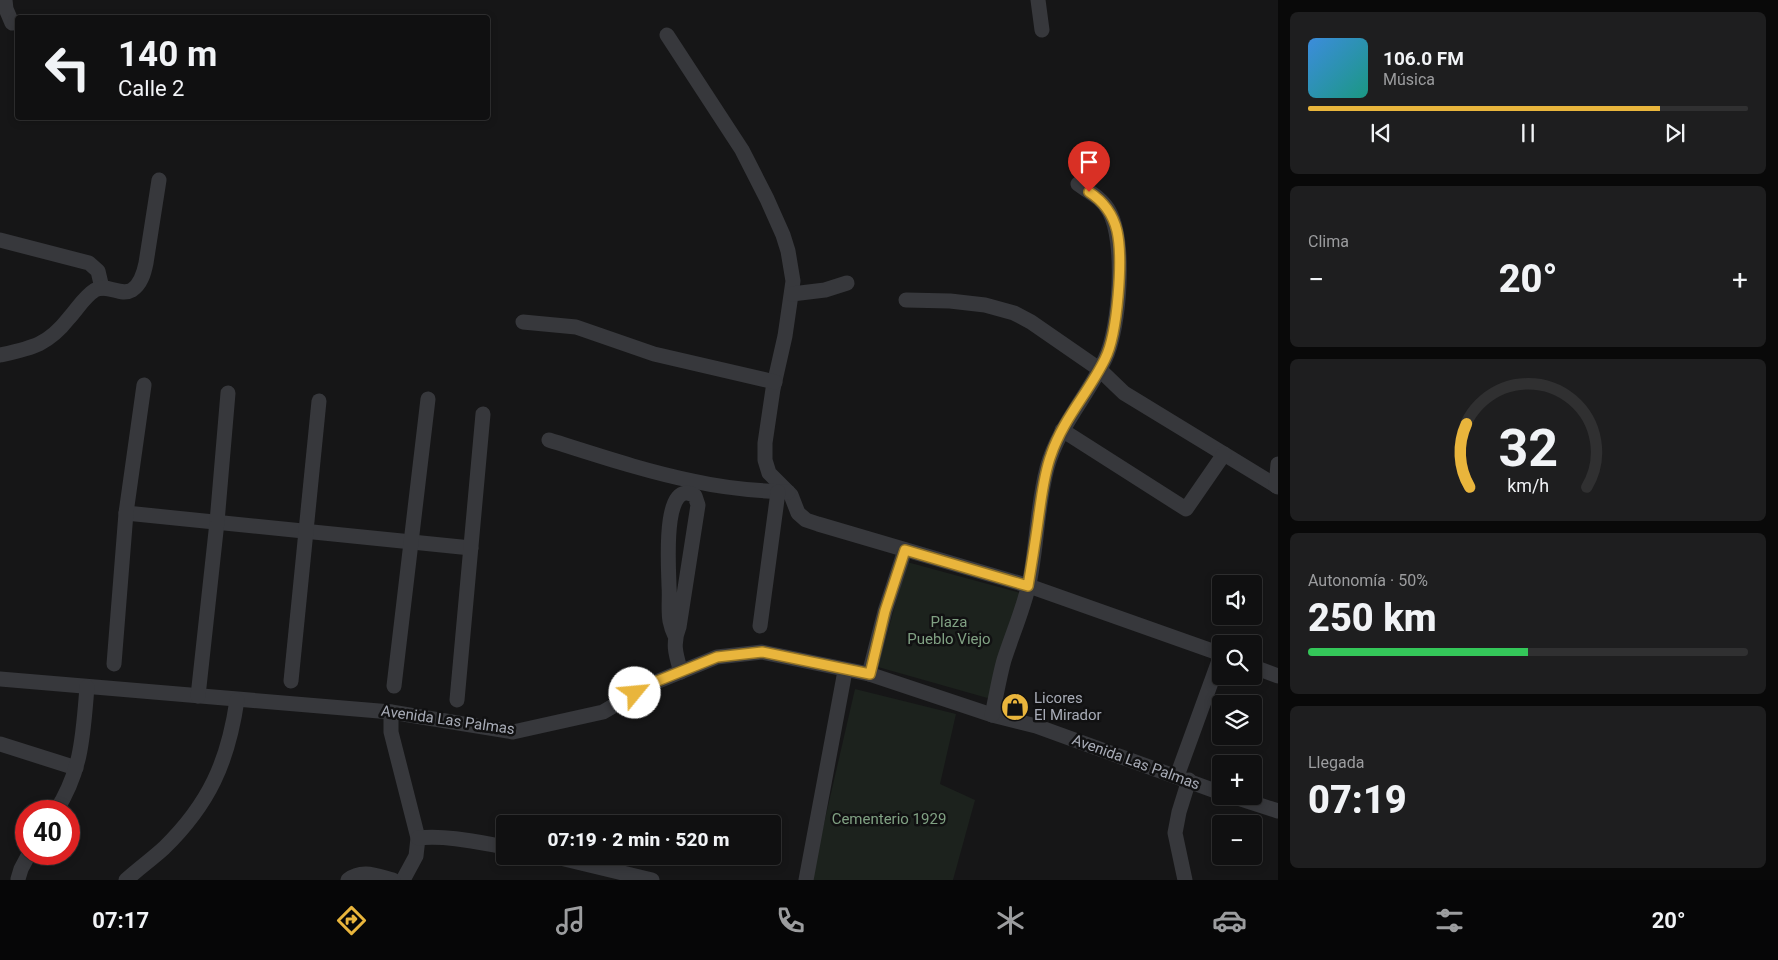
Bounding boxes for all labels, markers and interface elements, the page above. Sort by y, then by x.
text: 140 m [118,34,217,75]
icon: left [35,35,100,100]
text: 106.0 FM [1383,47,1464,70]
text: Música [1383,70,1435,89]
text: Calle 2 [118,76,184,101]
icon: previous [1367,119,1395,147]
icon: pause [1514,119,1542,147]
icon: next [1661,119,1689,147]
pin [1068,141,1110,192]
icon: arrive [1075,148,1103,176]
text: Clima [1308,232,1349,251]
text: 20° [1499,257,1557,301]
text: − [1308,263,1324,296]
text: + [1732,263,1748,296]
text: 32 [1498,418,1558,479]
text: km/h [1507,475,1549,496]
text: Autonomía · 50% [1308,571,1428,590]
map controls [1212,575,1262,865]
button: sound [1212,575,1262,625]
text: 250 km [1308,596,1437,640]
park label: Plaza Pueblo Viejo [907,613,991,648]
button: search [1212,635,1262,685]
position arrow [608,666,660,718]
place label: Licores El Mirador [1034,689,1102,724]
shop icon: Licores El Mirador [1000,692,1030,722]
button: layers [1212,695,1262,745]
street label: Avenida Las Palmas [380,702,516,738]
street label: Avenida Las Palmas [1070,730,1202,794]
text: Llegada [1308,753,1364,772]
button: + [1212,755,1262,805]
text: 07:19 [1308,778,1407,822]
speed limit sign: 40 [15,800,80,865]
park label: Cementerio 1929 [832,810,946,828]
button: − [1212,815,1262,865]
text: 07:19 · 2 min · 520 m [547,828,730,851]
icon: directions [334,903,369,938]
icon: music [553,903,588,938]
icon: phone [773,903,808,938]
icon: climate [993,903,1028,938]
icon: car [1212,903,1247,938]
icon: filters [1432,903,1467,938]
text: 07:17 [92,908,149,933]
text: 20° [1652,908,1686,933]

